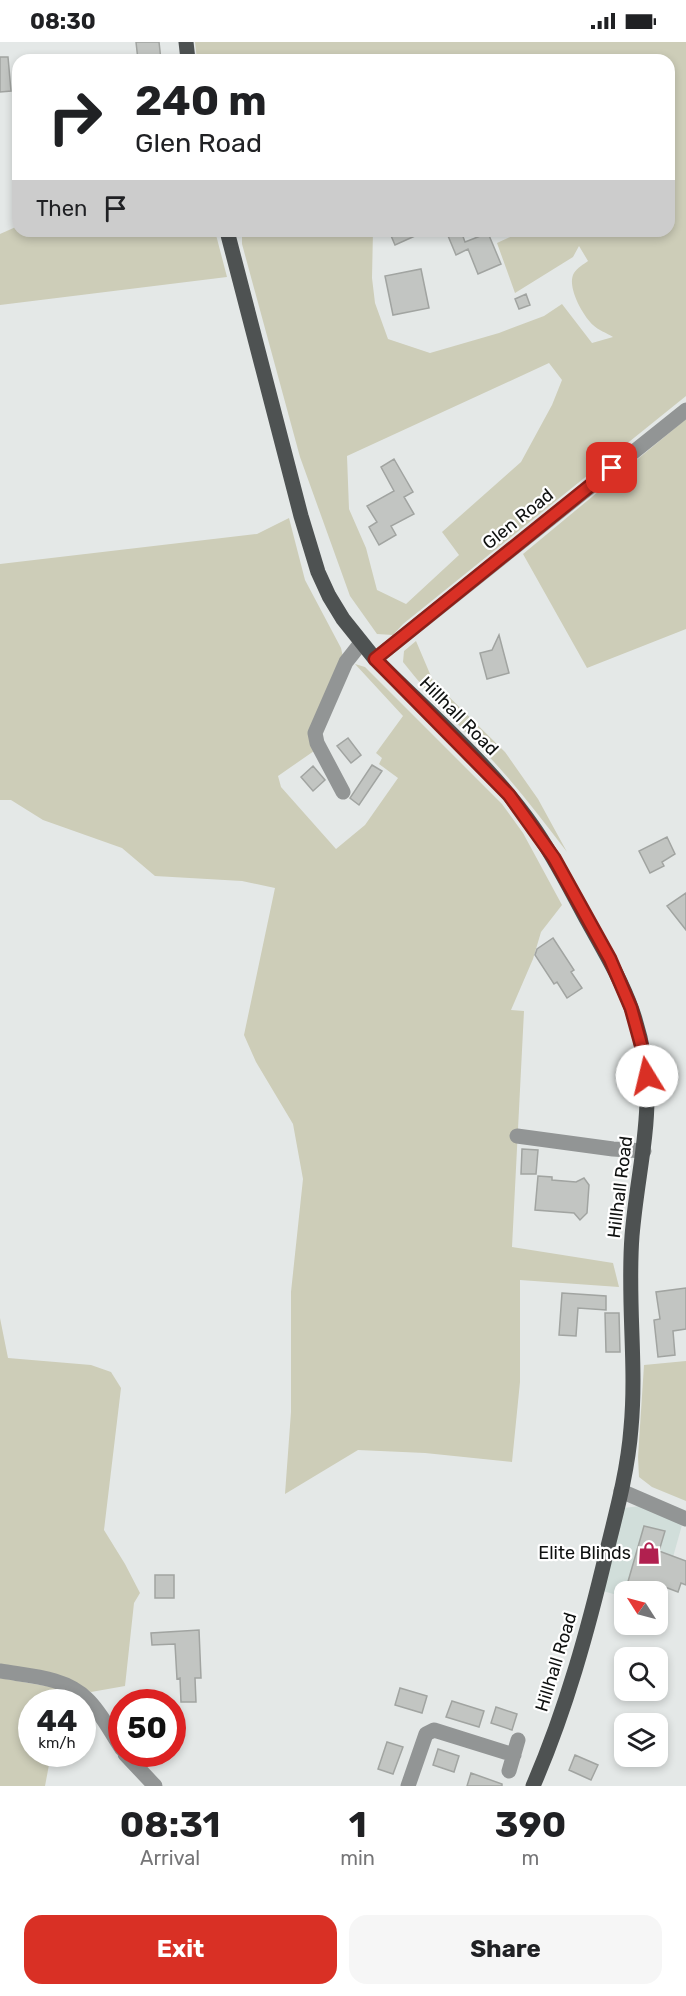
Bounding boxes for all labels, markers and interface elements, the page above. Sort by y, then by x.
text: 08:30 [30,8,96,35]
text: 240 m [135,76,267,126]
icon: right [36,78,114,156]
text: Glen Road [135,127,262,159]
icon: arrive [99,192,132,225]
text: Then [36,195,87,222]
pin [586,442,637,493]
icon: arrive [595,451,628,484]
street label: Glen Road [478,484,558,554]
street label: Hillhall Road [415,672,503,760]
position arrow [615,1044,679,1108]
street label: Hillhall Road [603,1135,637,1239]
shop icon: Elite Blinds [636,1540,662,1566]
place label: Elite Blinds [538,1542,631,1564]
north arrow [614,1581,668,1635]
map controls [614,1581,668,1767]
street label: Hillhall Road [530,1610,582,1714]
button: search [614,1647,668,1701]
speed limit sign: 50 [108,1689,186,1767]
text: 44 [37,1703,77,1739]
button: layers [614,1713,668,1767]
text: km/h [38,1734,76,1752]
text: 08:31 [120,1803,220,1846]
text: 1 [349,1803,367,1846]
text: 390 [495,1803,566,1846]
text: Arrival [140,1846,200,1870]
text: min [340,1846,375,1870]
text: m [522,1846,539,1870]
button: Exit [24,1915,337,1984]
button: Share [349,1915,662,1984]

